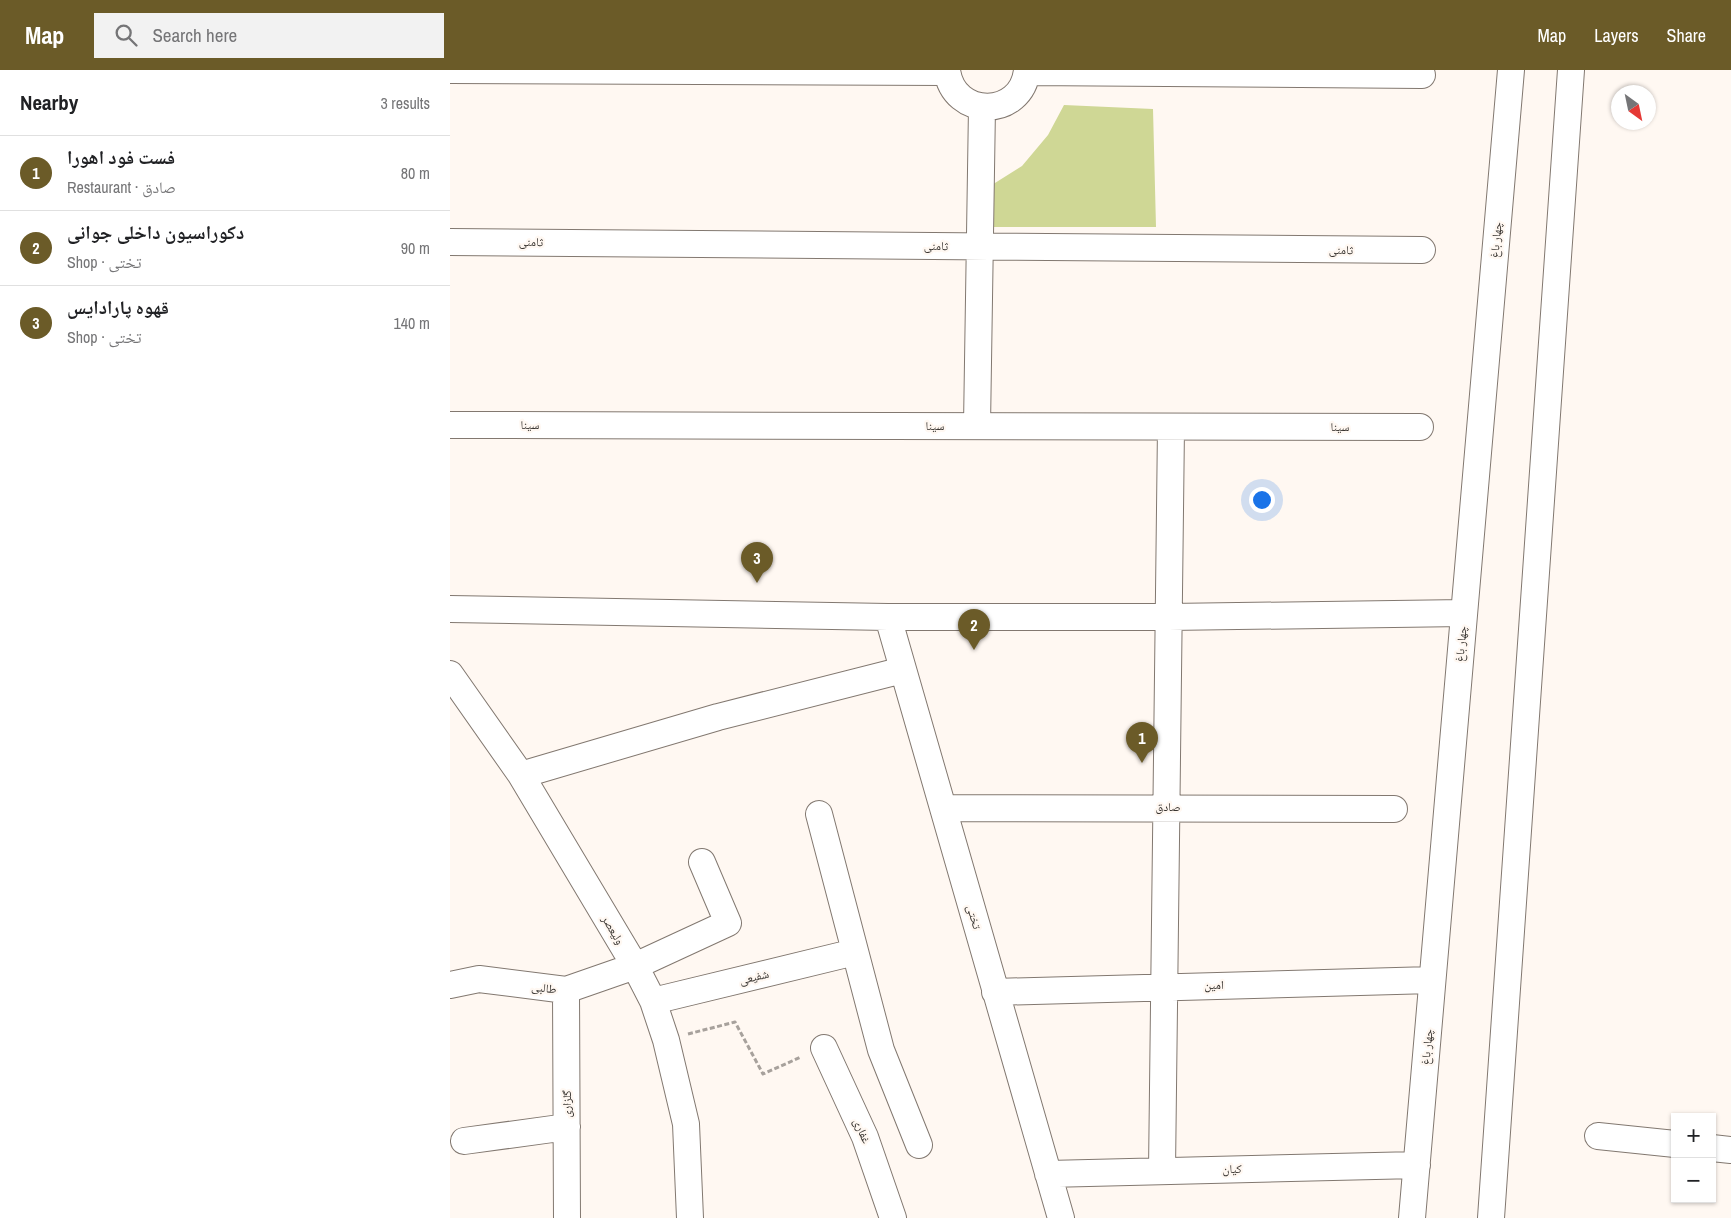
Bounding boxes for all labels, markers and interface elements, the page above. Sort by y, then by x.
search box [94,13,444,58]
text: Map [25,19,64,51]
icon: search [112,21,140,49]
text: Search here [152,22,237,48]
text: Map [1538,23,1566,48]
text: Layers [1594,23,1639,48]
text: Share [1667,23,1706,48]
north arrow [1611,85,1656,130]
text: Nearby [20,88,78,117]
text: 3 results [380,92,430,114]
text: فست فود اهورا [67,144,175,170]
text: 1 [32,162,40,184]
text: 80 m [401,162,430,184]
text: Restaurant · صادق [67,176,176,198]
text: دکوراسیون داخلی جوانی [67,219,244,245]
street label: چهار باغ [1486,221,1506,259]
street label: ثامنی [519,234,544,250]
text: 2 [32,237,40,259]
text: 90 m [401,237,430,259]
street label: ثامنی [924,238,949,254]
street label: ثامنی [1329,242,1354,258]
text: Shop · تختی [67,251,142,273]
text: قهوه پارادایس [67,294,169,320]
text: 3 [32,312,40,334]
text: 140 m [394,312,430,334]
text: Shop · تختی [67,326,142,348]
street label: سینا [521,417,539,433]
street label: سینا [926,418,944,434]
street label: سینا [1331,419,1349,435]
your location [1249,487,1275,513]
pin: 3 [741,542,773,583]
pin: 2 [958,609,990,650]
street label: چهار باغ [1451,625,1471,663]
pin: 1 [1126,722,1158,763]
street label: صادق [1155,799,1181,815]
street label: تختی [963,903,985,932]
street label: ولیعصر [597,911,628,948]
street label: شفیعی [737,966,771,988]
street label: امین [1204,977,1224,993]
street label: طالبی [530,979,558,997]
street label: چهار باغ [1417,1028,1437,1066]
street label: گلزاری [559,1090,575,1118]
map controls [1671,1113,1716,1203]
button: + [1671,1113,1716,1158]
street label: غفاری [850,1116,874,1146]
button: − [1671,1158,1716,1203]
street label: کیان [1222,1161,1242,1177]

